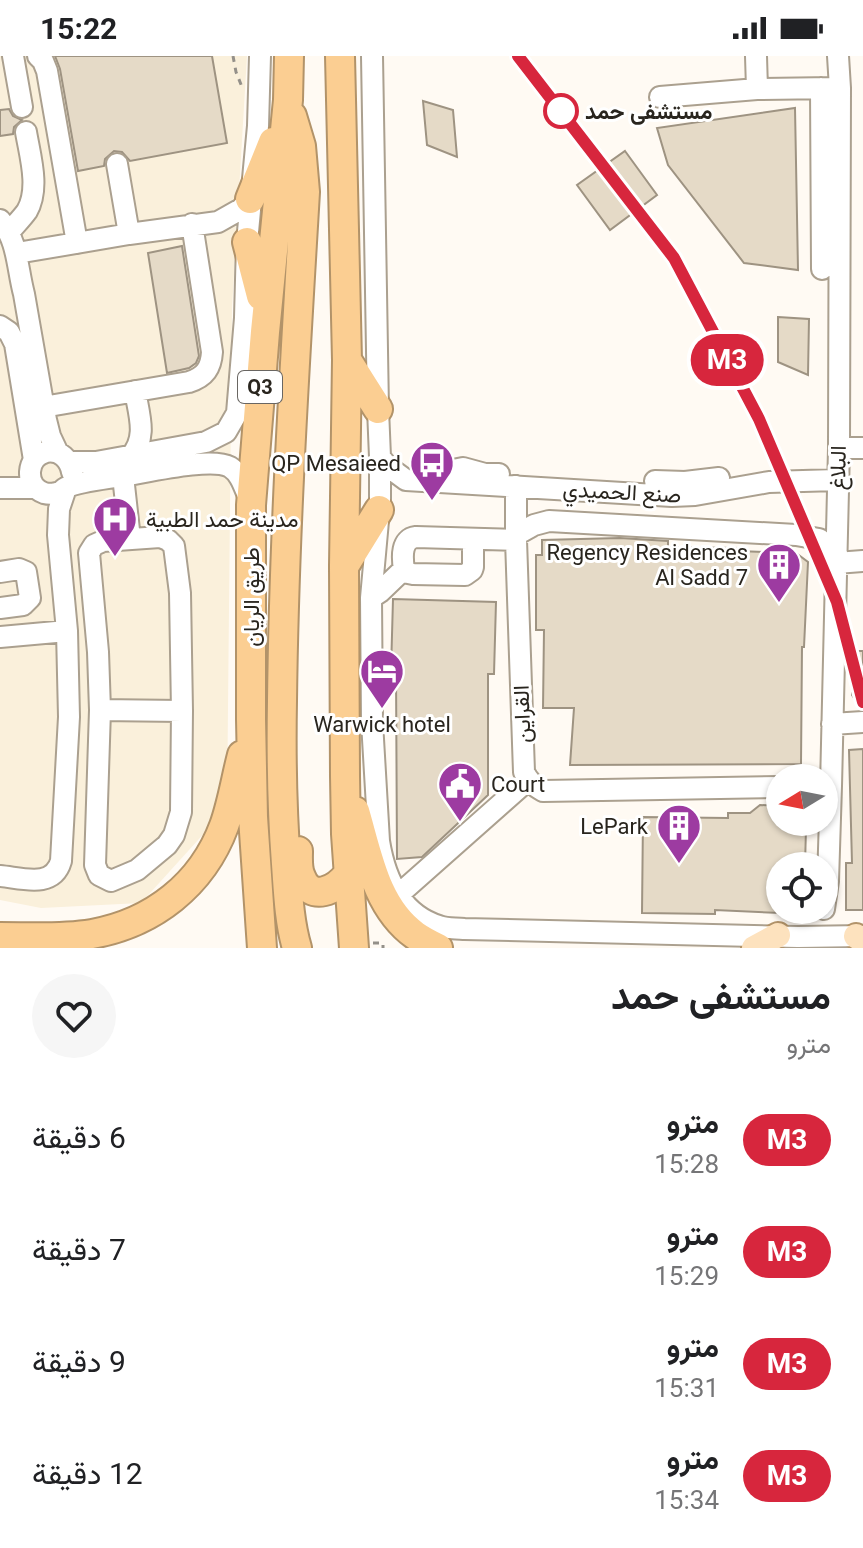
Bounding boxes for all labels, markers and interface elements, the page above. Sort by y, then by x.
text: 15:22 [40,11,117,46]
marker: مستشفى حمد [544,94,578,128]
place label: مستشفى حمد [585,99,712,125]
line badge: M3 [691,334,763,386]
text: M3 [707,343,747,376]
road number: Q3 [238,371,282,403]
bus stop icon: QP Mesaieed [408,439,456,502]
street label: البلاغ [825,445,853,491]
place label: QP Mesaieed [271,451,401,476]
street label: صنع الحميدي [562,476,682,514]
hospital icon: مدينة حمد الطبية [91,495,139,558]
place label: مدينة حمد الطبية [146,507,298,532]
place label: Regency Residences Al Sadd 7 [547,540,748,590]
building icon: Regency Residences Al Sadd 7 [755,541,803,604]
street label: طريق الريان [239,547,265,647]
hotel icon: Warwick hotel [358,647,406,710]
street label: القراين [508,685,537,743]
place label: Warwick hotel [313,712,451,737]
public building icon: Court [436,760,484,823]
north arrow [766,764,838,836]
map controls [766,764,838,924]
place label: Court [491,772,545,797]
building icon: LePark [655,802,703,865]
place label: LePark [580,814,649,839]
button: locate [766,852,838,924]
button: heart [32,974,116,1058]
text: مستشفى حمد [611,974,831,1018]
text: مترو [787,1029,831,1059]
text: مترو [667,1105,719,1140]
text: 6 دقيقة [32,1120,126,1155]
text: M3 [767,1123,807,1156]
text: 15:28 [654,1149,719,1179]
text: مترو [667,1217,719,1252]
text: 7 دقيقة [32,1232,126,1267]
text: M3 [767,1235,807,1268]
text: 15:29 [654,1261,719,1291]
text: مترو [667,1329,719,1364]
text: 9 دقيقة [32,1344,126,1379]
text: M3 [767,1347,807,1380]
text: 15:31 [654,1373,719,1403]
text: مترو [667,1441,719,1476]
text: 12 دقيقة [32,1456,143,1491]
text: M3 [767,1459,807,1492]
text: 15:34 [654,1485,719,1515]

